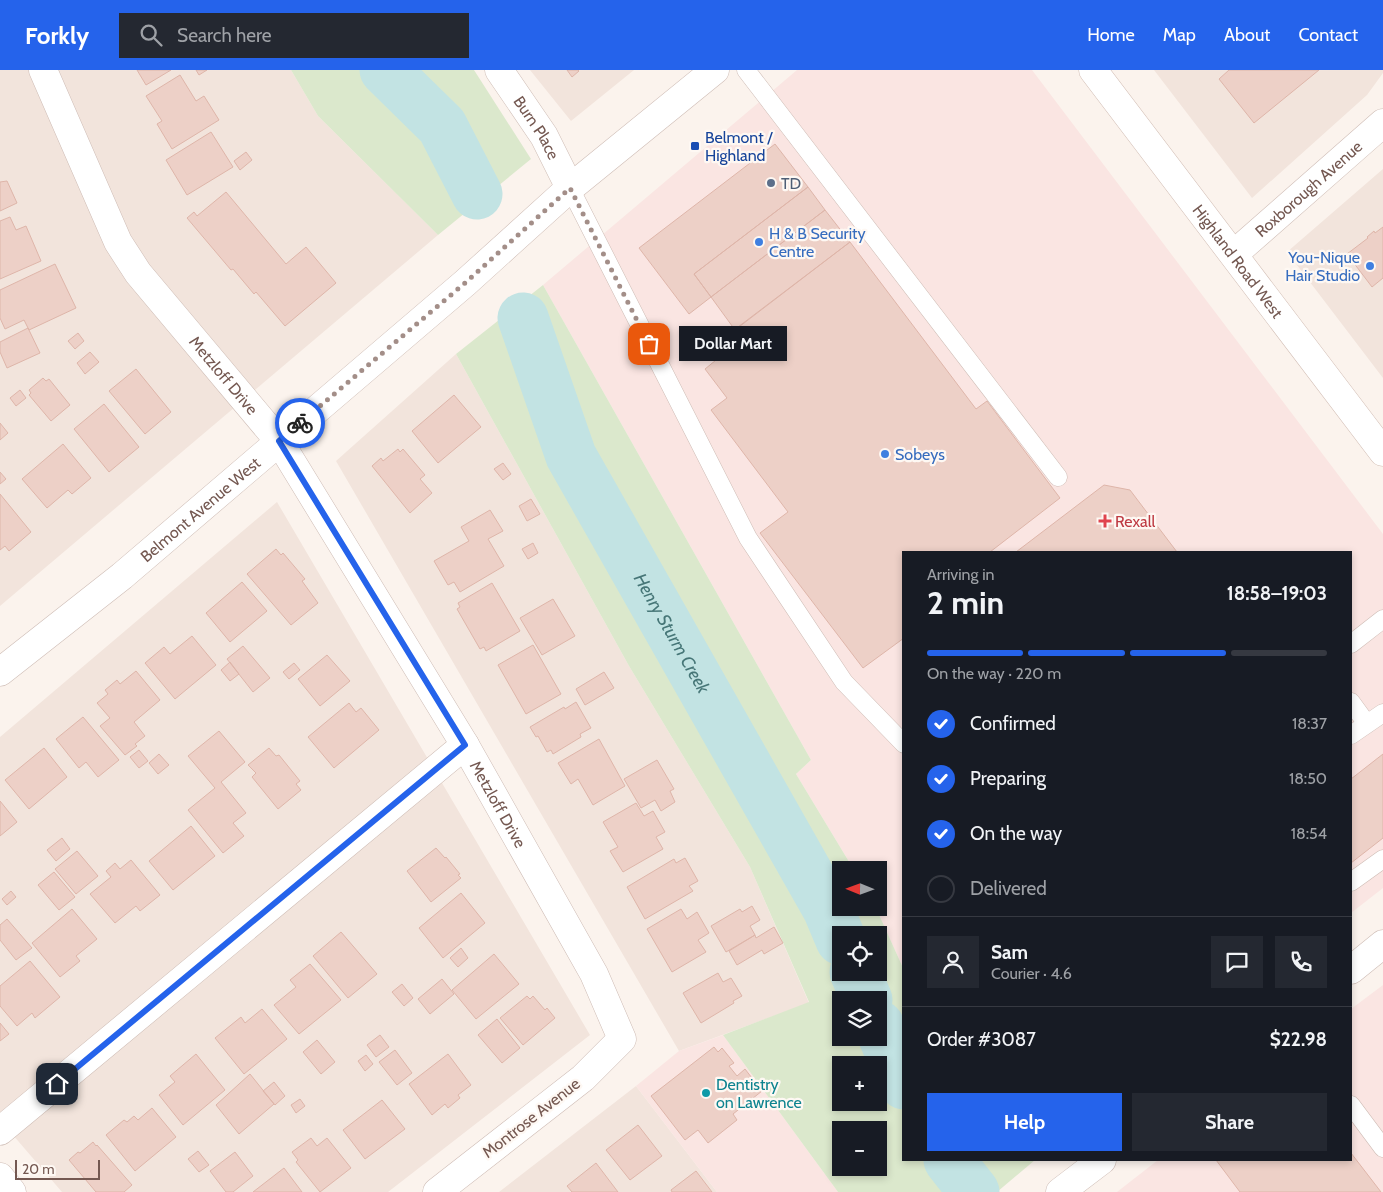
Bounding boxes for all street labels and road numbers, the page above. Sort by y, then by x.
street label: Burn Place [510,92,564,162]
street label: Roxborough Avenue [1251,137,1366,241]
street label: Highland Road West [1189,201,1288,322]
street label: Metzloff Drive [185,332,262,418]
street label: Belmont Avenue West [136,452,264,566]
street label: Metzloff Drive [466,757,530,851]
street label: Montrose Avenue [478,1074,584,1162]

